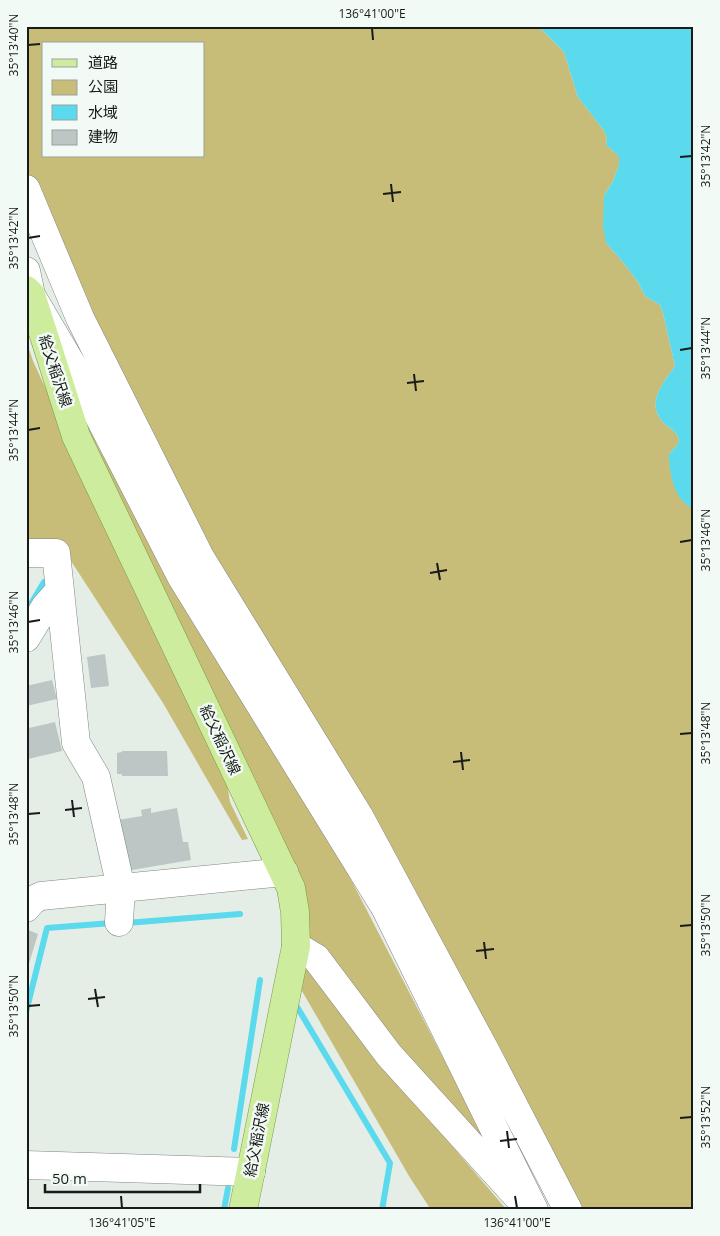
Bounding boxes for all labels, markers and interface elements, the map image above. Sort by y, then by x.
text: 136°41'00"E [338,5,406,22]
text: 35°13'40"N [5,14,22,76]
legend [42,42,205,158]
text: 道路 [88,52,118,72]
text: 公園 [88,76,118,96]
text: 水域 [88,102,118,122]
text: 35°13'42"N [697,125,714,187]
text: 建物 [88,126,118,146]
text: 35°13'42"N [5,207,22,269]
text: 35°13'44"N [697,317,714,379]
street label: 給父稲沢線 [35,332,77,409]
text: 35°13'44"N [5,399,22,461]
text: 35°13'46"N [697,509,714,571]
text: 35°13'46"N [5,591,22,653]
street label: 給父稲沢線 [196,701,246,778]
text: 35°13'48"N [697,702,714,764]
text: 35°13'48"N [5,783,22,845]
text: 35°13'50"N [697,894,714,956]
text: 35°13'50"N [5,975,22,1037]
text: 35°13'52"N [697,1086,714,1148]
street label: 給父稲沢線 [239,1101,273,1179]
scale bar [45,1161,200,1193]
text: 50 m [52,1168,87,1188]
text: 136°41'05"E [88,1214,156,1231]
text: 136°41'00"E [483,1214,551,1231]

